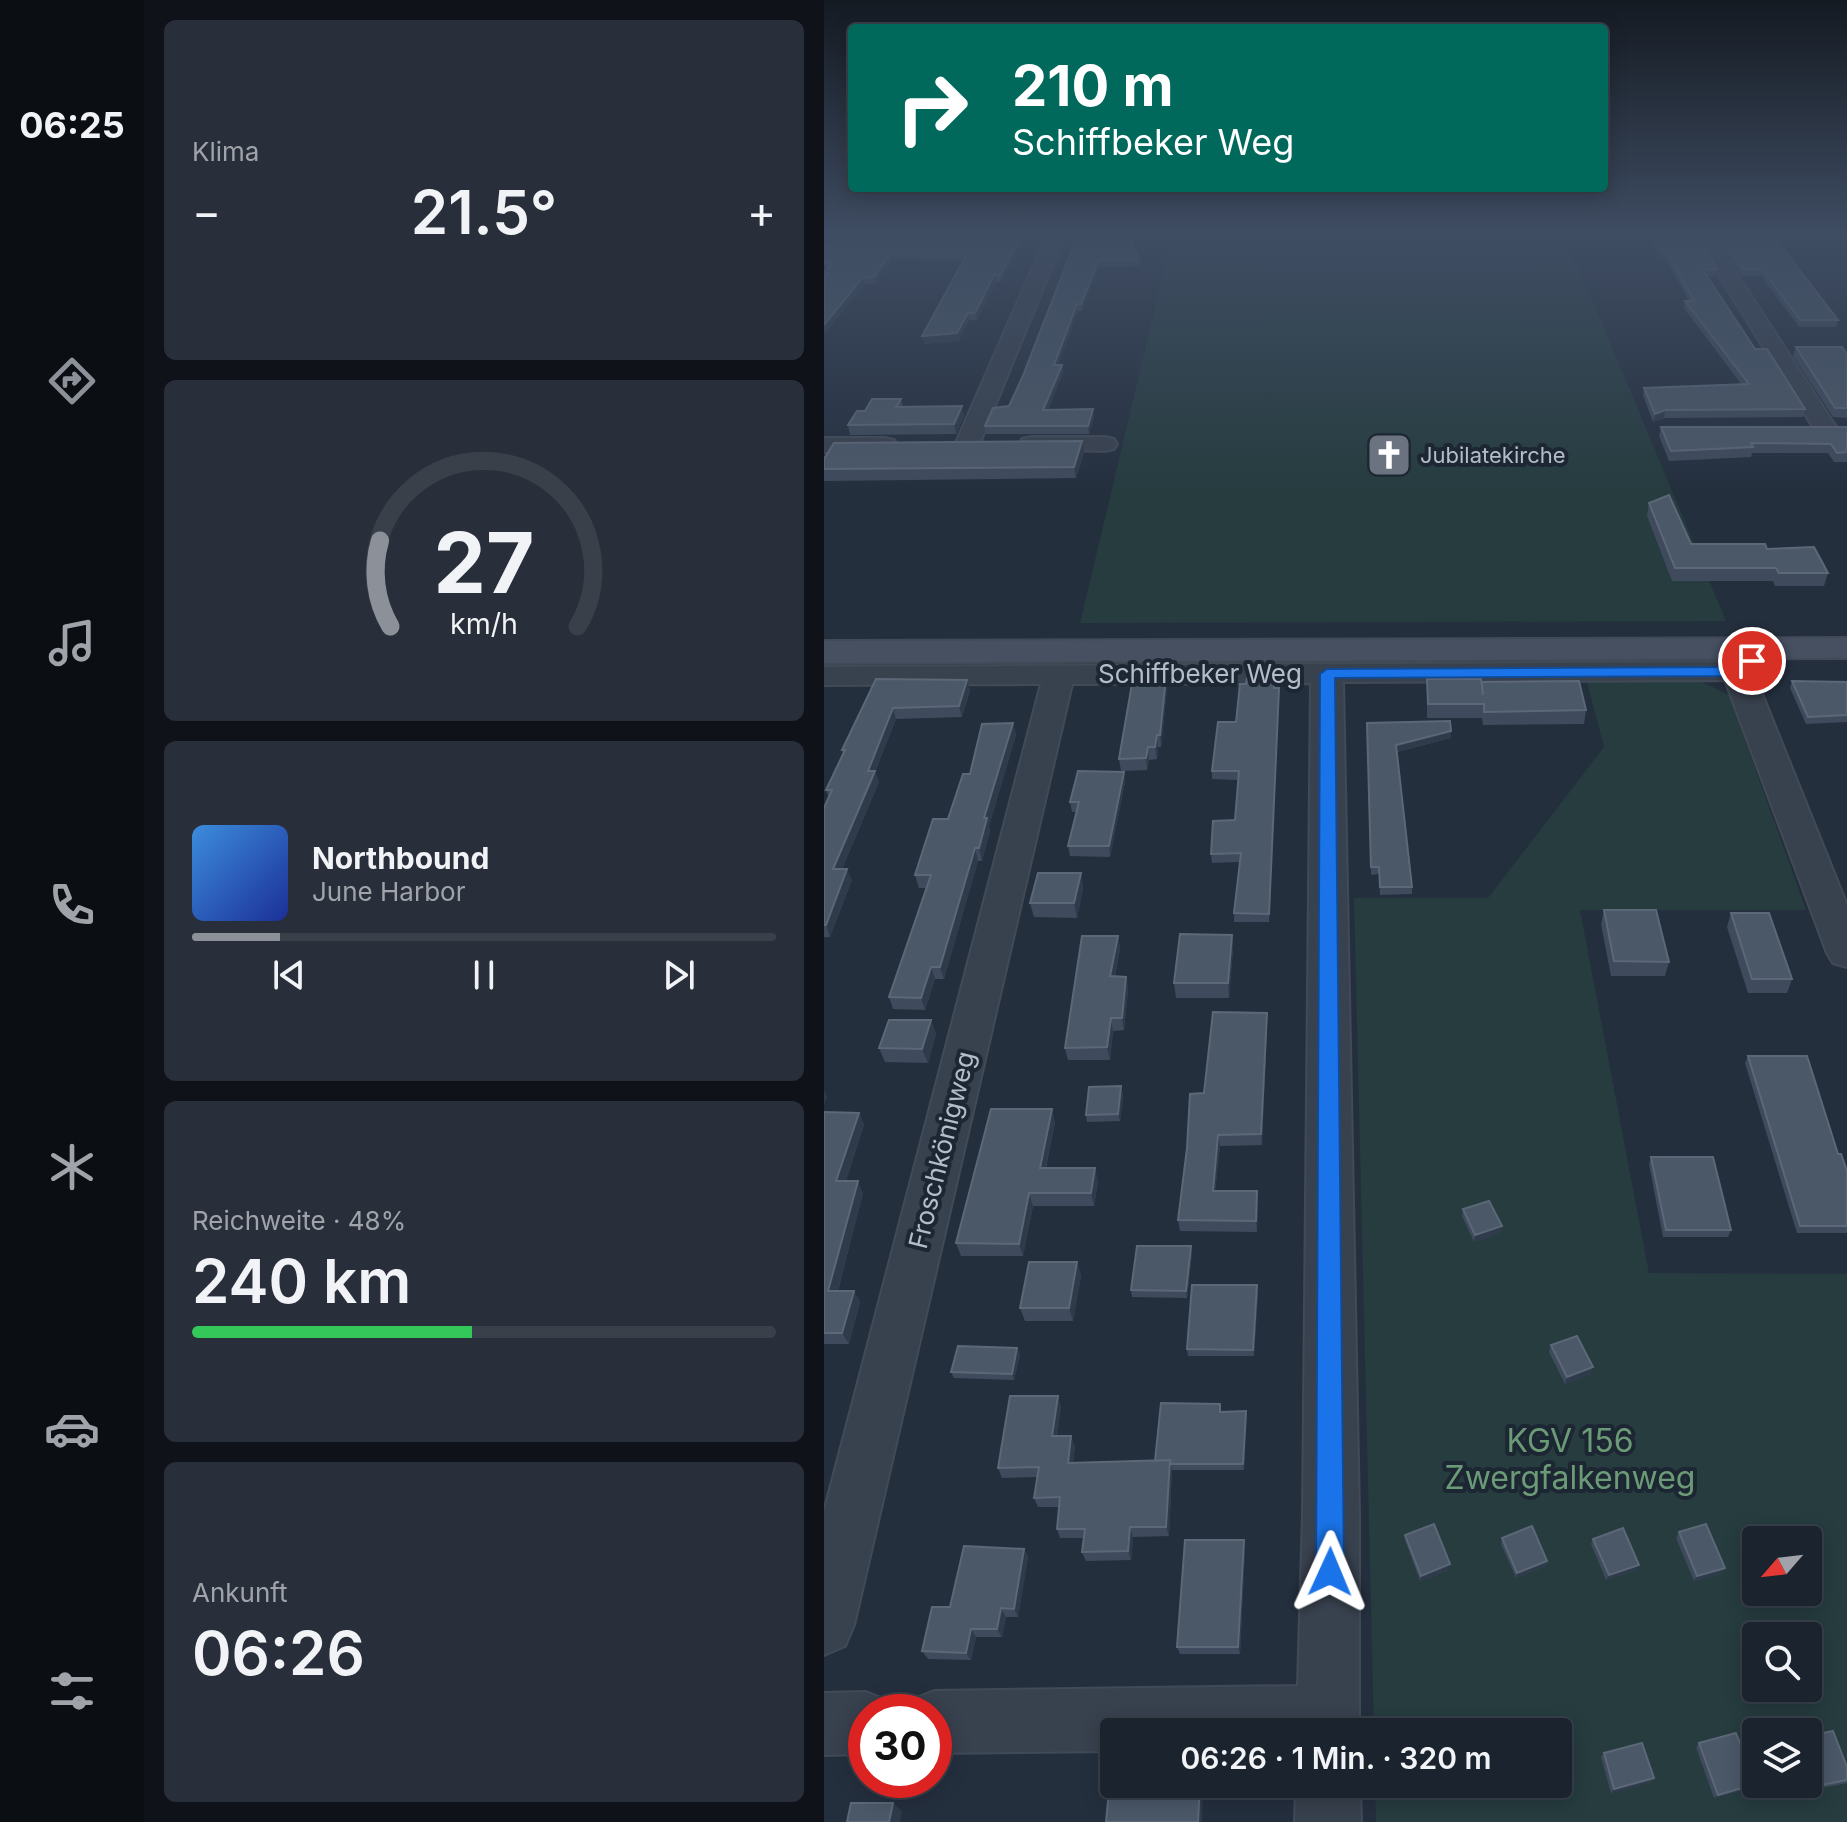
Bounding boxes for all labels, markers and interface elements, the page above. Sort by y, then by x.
text: 210 m [1012,52,1174,120]
icon: right [880,56,984,160]
text: 06:25 [19,103,125,147]
text: Schiffbeker Weg [1012,120,1294,164]
text: Klima [192,136,259,167]
text: 21.5° [411,176,557,248]
text: − [192,185,221,239]
text: + [747,185,776,239]
icon: directions [44,353,100,409]
church icon: Jubilatekirche [1365,431,1413,479]
place label: Jubilatekirche [1420,442,1566,468]
text: 27 [434,511,534,612]
text: km/h [450,606,518,641]
icon: music [44,615,100,671]
pin [1718,627,1786,695]
icon: arrive [1730,639,1774,683]
street label: Schiffbeker Weg [1098,658,1302,689]
text: Northbound [312,840,489,876]
text: June Harbor [312,876,465,907]
icon: phone [44,877,100,933]
icon: previous [267,953,311,997]
icon: pause [462,953,506,997]
icon: next [657,953,701,997]
street label: Froschkönigweg [902,1048,981,1252]
icon: climate [44,1139,100,1195]
text: Reichweite · 48% [192,1205,406,1236]
text: 240 km [192,1245,411,1317]
icon: car [44,1401,100,1457]
park label: KGV 156 Zwergfalkenweg [1445,1421,1695,1497]
north arrow [1742,1526,1822,1606]
map controls [1742,1526,1822,1798]
position arrow [1288,1530,1372,1614]
text: Ankunft [192,1577,288,1608]
text: 06:26 [192,1617,365,1689]
button: search [1742,1622,1822,1702]
icon: filters [44,1663,100,1719]
speed limit sign: 30 [848,1694,952,1798]
button: layers [1742,1718,1822,1798]
text: 06:26 · 1 Min. · 320 m [1180,1740,1492,1776]

